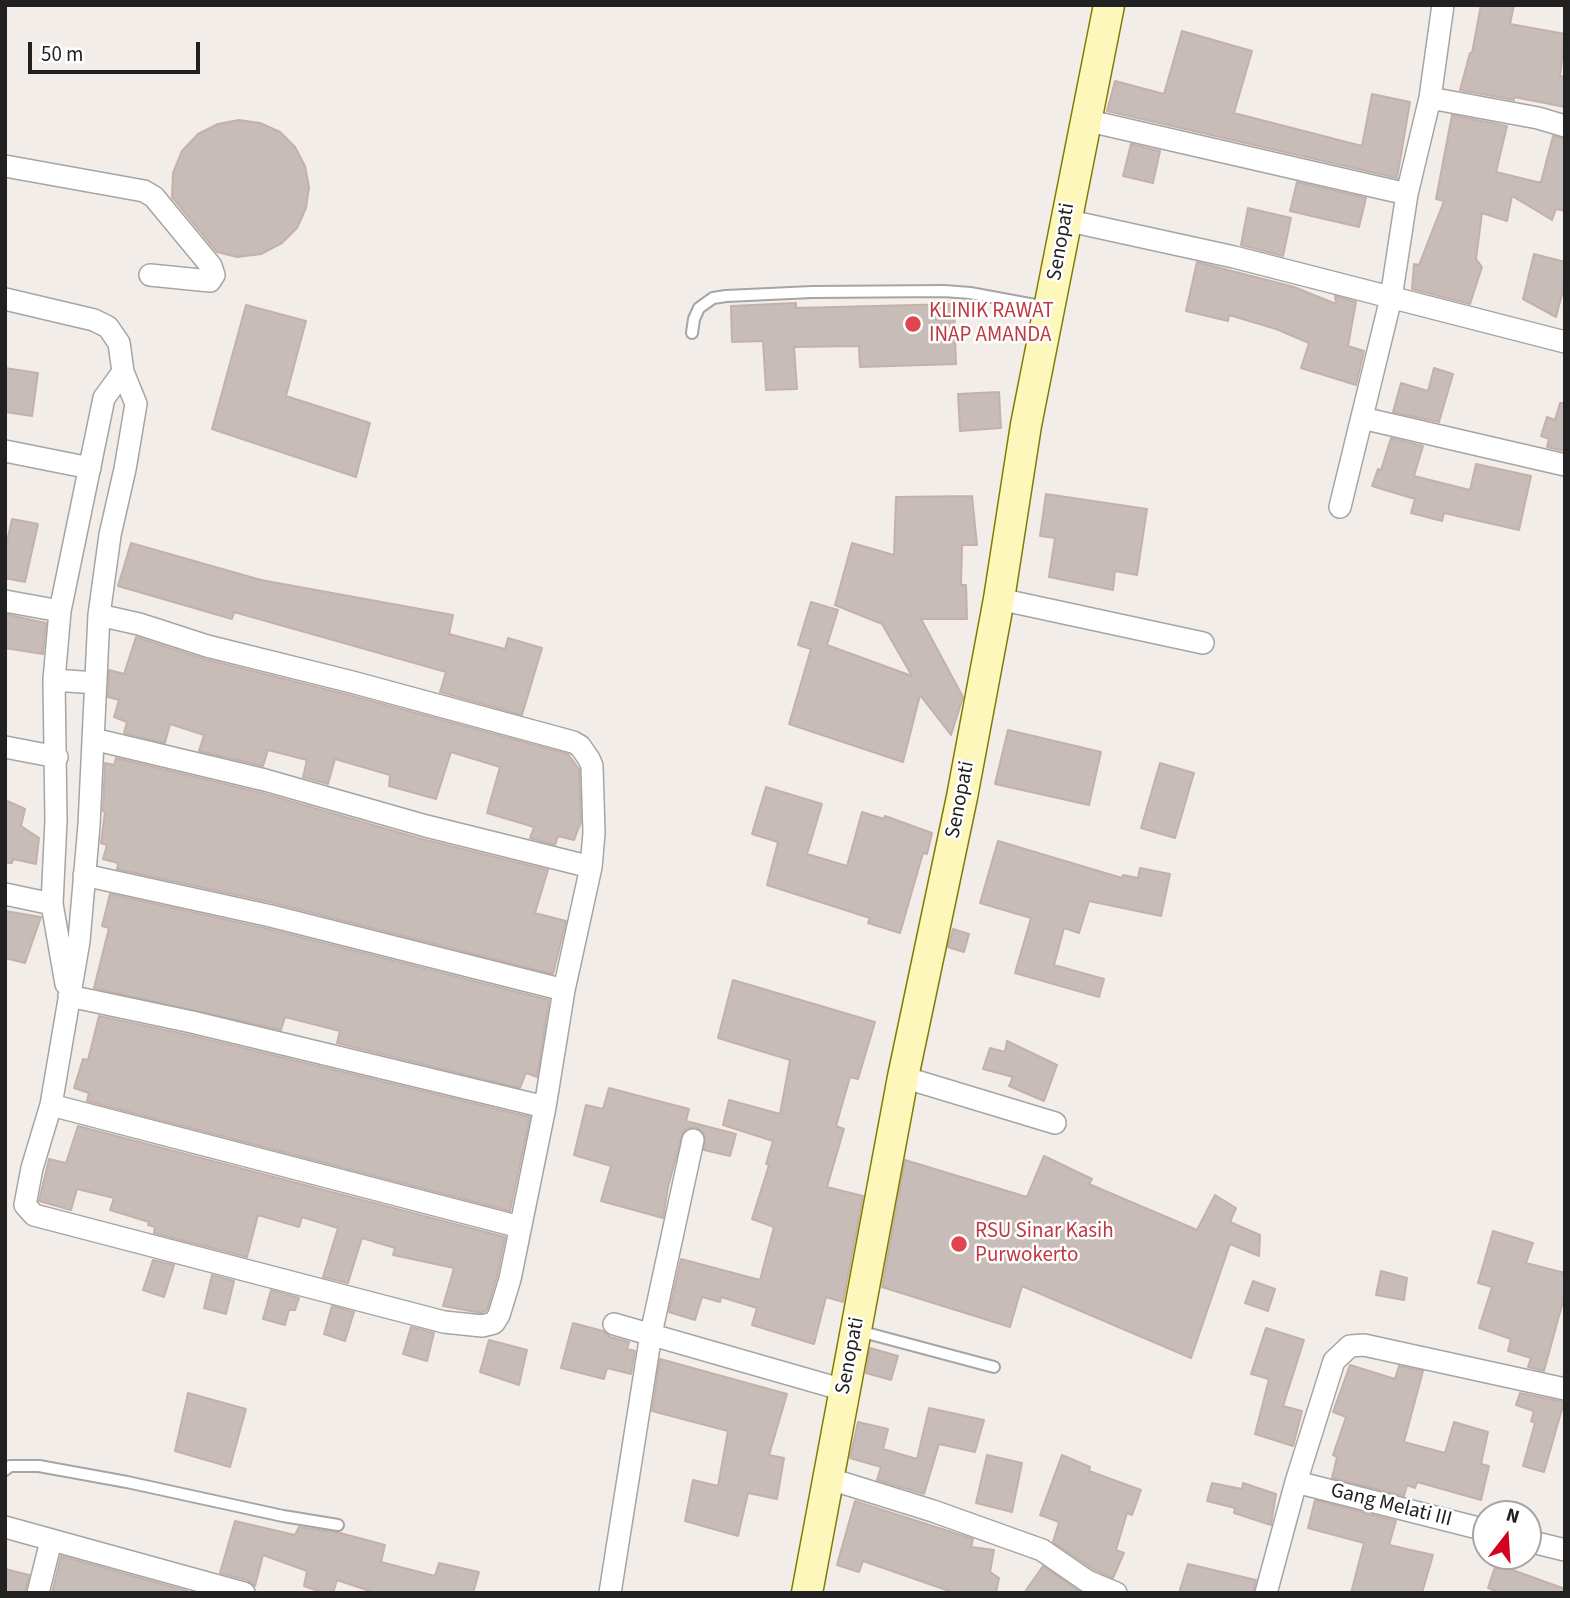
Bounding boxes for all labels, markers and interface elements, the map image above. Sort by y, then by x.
scale bar [32,28,203,72]
text: 50 m [41,39,83,69]
street label: Senopati [1043,201,1081,283]
place label: KLINIK RAWAT INAP AMANDA [929,299,1054,349]
marker: KLINIK RAWAT INAP AMANDA [903,314,923,334]
street label: Senopati [941,759,981,841]
place label: RSU Sinar Kasih Purwokerto [975,1219,1114,1269]
marker: RSU Sinar Kasih Purwokerto [949,1234,969,1254]
street label: Senopati [831,1315,871,1397]
street label: Gang Melati III [1328,1479,1454,1533]
north arrow [1472,1500,1542,1570]
text: N [1503,1502,1523,1531]

